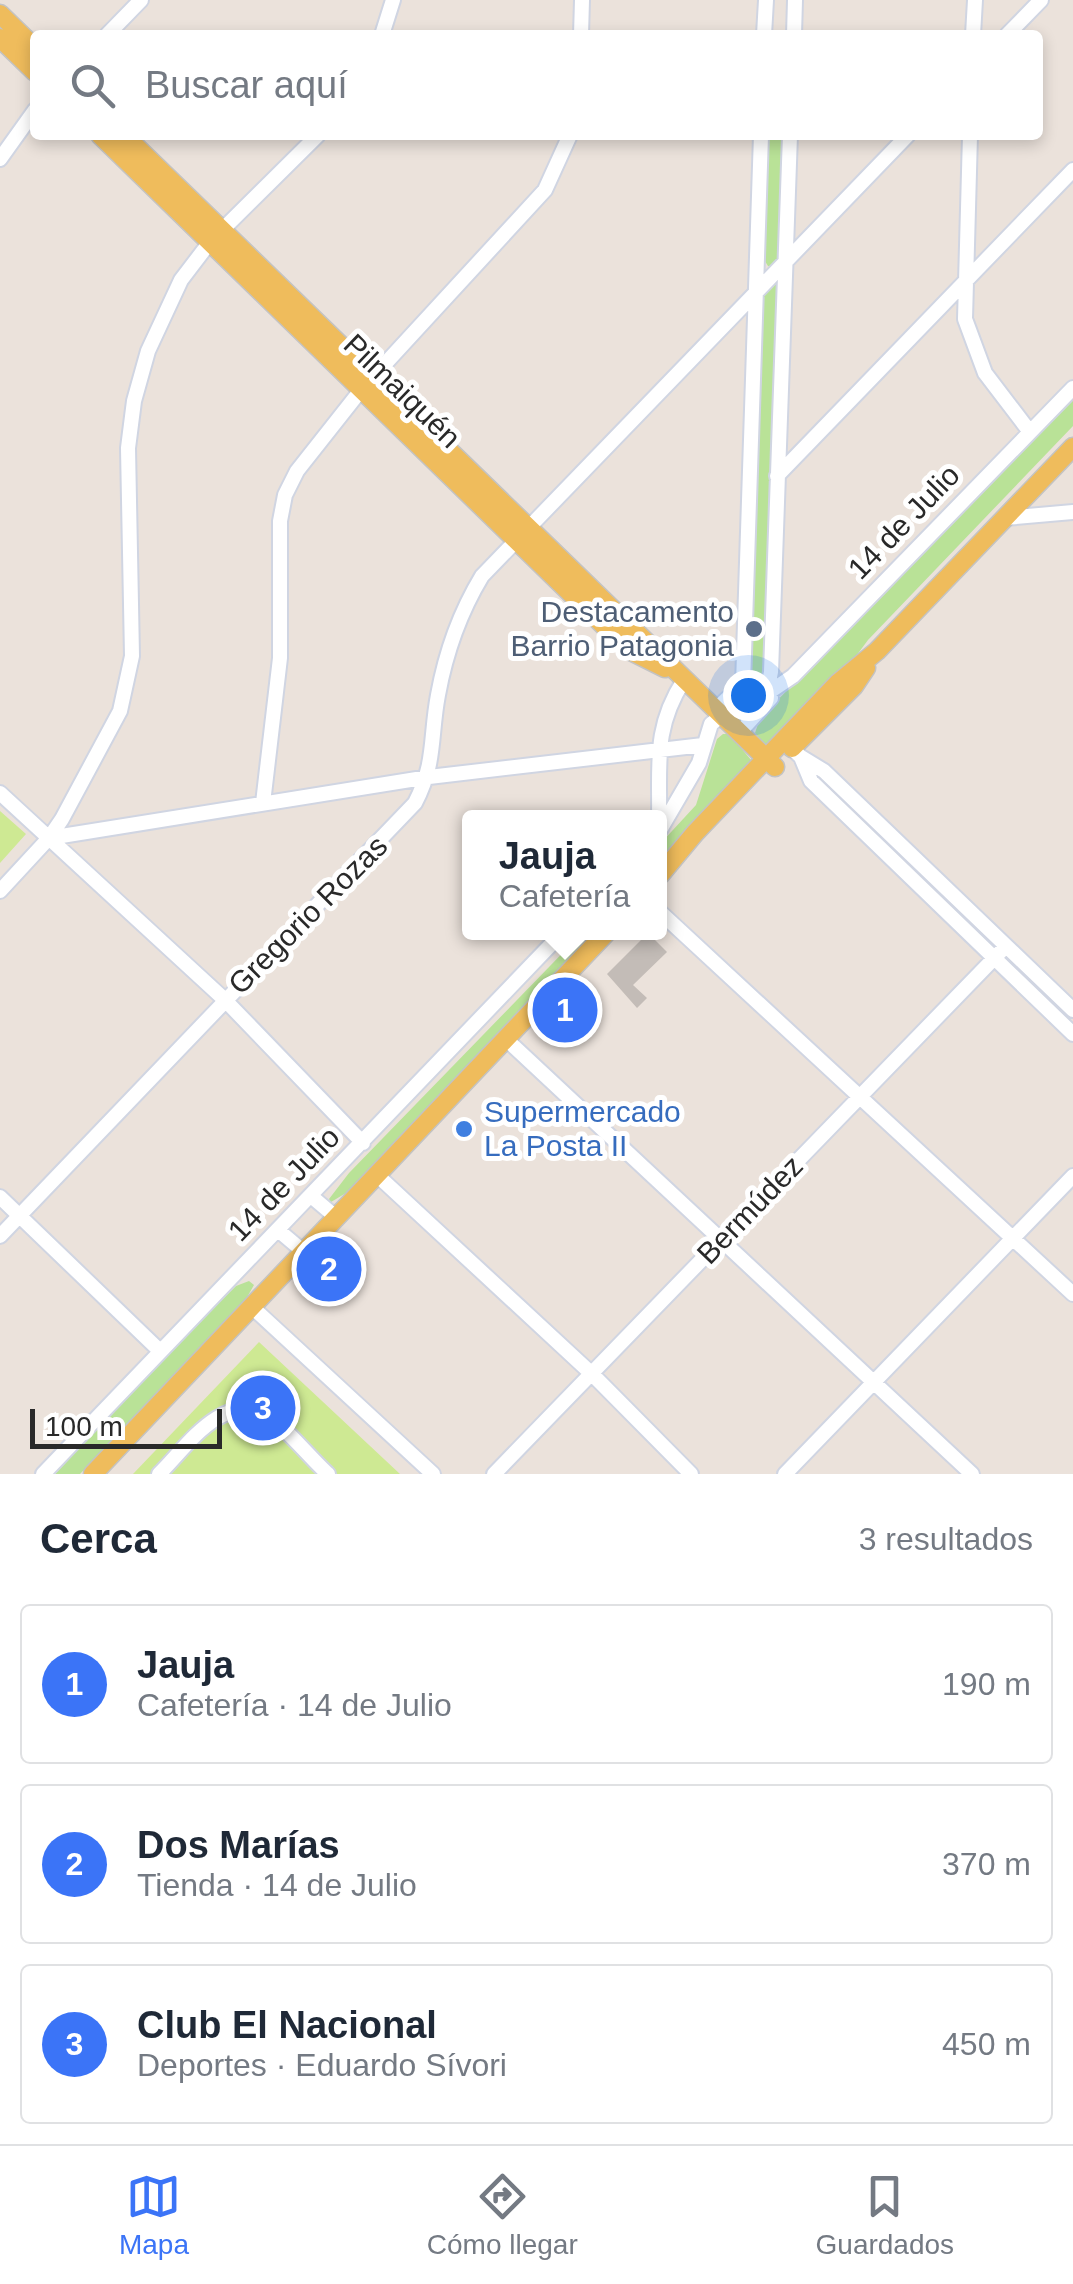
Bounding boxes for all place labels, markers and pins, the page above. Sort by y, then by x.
place label: Destacamento Barrio Patagonia [511,595,734,662]
marker: Destacamento Barrio Patagonia [743,618,765,640]
pin: 1 [532,972,598,1048]
place label: Supermercado La Posta II [484,1095,681,1162]
marker: Supermercado La Posta II [453,1118,475,1140]
pin: 2 [296,1232,362,1306]
pin: 3 [230,1370,296,1446]

